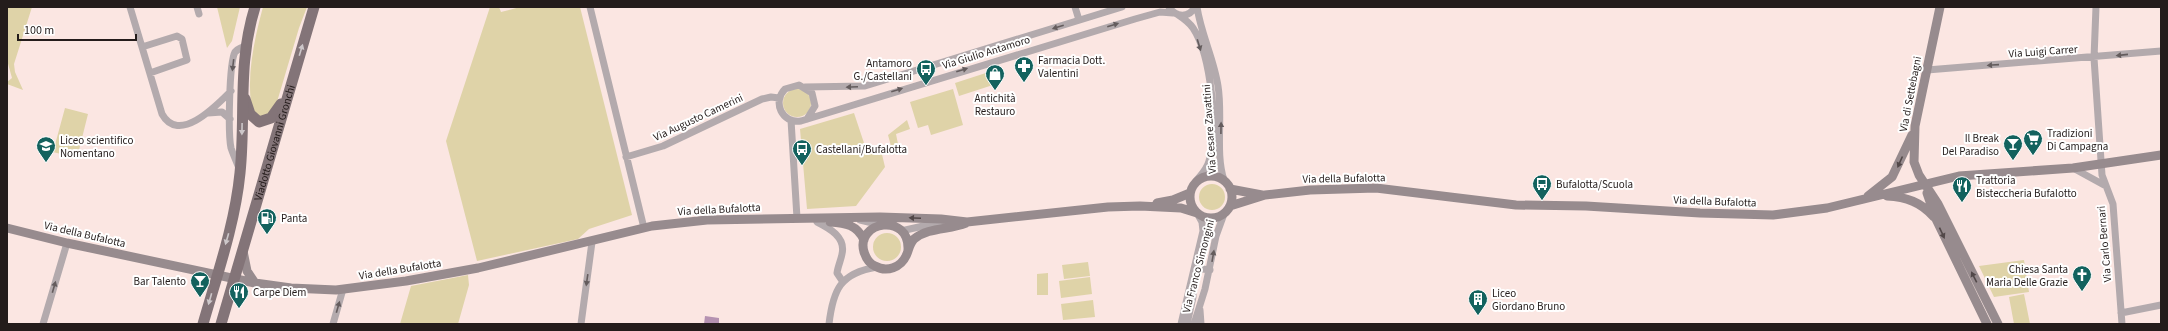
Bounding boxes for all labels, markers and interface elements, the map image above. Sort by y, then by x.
scale bar [18,16,136,42]
text: 100 m [24,22,54,39]
one-way arrow [1108,22,1120,28]
one-way arrow [1051,24,1063,30]
street label: Via Giulio Antamoro [940,32,1032,73]
one-way arrow [1196,39,1202,51]
street label: Via Luigi Carrer [2008,42,2078,61]
one-way arrow [298,44,304,56]
one-way arrow [2116,52,2128,59]
place label: Farmacia Dott. Valentini [1038,53,1105,81]
pharmacy icon: Farmacia Dott. Valentini [1013,55,1035,83]
street label: Via di Settebagni [1896,55,1925,133]
place label: Antamoro G./Castellani [854,56,912,84]
bus stop icon: Antamoro G./Castellani [915,58,937,86]
one-way arrow [230,59,236,71]
one-way arrow [1987,62,1999,69]
shop icon: Antichità Restauro [984,63,1006,91]
one-way arrow [956,67,968,73]
street label: Viadotto Giovanni Gronchi [251,83,299,203]
one-way arrow [845,84,858,90]
street label: Via Cesare Zavattini [1199,84,1220,174]
one-way arrow [892,87,904,93]
street label: Via Augusto Camerini [651,90,745,145]
place label: Antichità Restauro [974,91,1016,119]
one-way arrow [1218,121,1224,134]
one-way arrow [239,123,245,136]
place label: Tradizioni Di Campagna [2047,126,2108,154]
supermarket icon: Tradizioni Di Campagna [2022,128,2044,156]
place label: Il Break Del Paradiso [1942,131,2000,159]
place label: Liceo scientifico Nomentano [60,133,133,161]
bar icon: Il Break Del Paradiso [2002,133,2024,161]
school or university icon: Liceo scientifico Nomentano [35,135,57,163]
bus stop icon: Castellani/Bufalotta [791,138,813,166]
place label: Castellani/Bufalotta [816,142,907,157]
one-way arrow [1897,156,1903,168]
street label: Via della Bufalotta [1302,170,1386,187]
bus stop icon: Bufalotta/Scuola [1531,173,1553,201]
place label: Trattoria Bisteccheria Bufalotto [1976,173,2077,201]
restaurant icon: Trattoria Bisteccheria Bufalotto [1951,175,1973,203]
place label: Bufalotta/Scuola [1556,177,1633,192]
street label: Via della Bufalotta [1673,193,1757,210]
street label: Via della Bufalotta [677,200,761,219]
street label: Via Carlo Bernari [2094,205,2115,283]
fuel station icon: Panta [256,207,278,235]
place label: Panta [281,211,307,226]
one-way arrow [909,214,921,221]
street label: Via della Bufalotta [43,218,127,251]
street label: Via Franco Simongini [1179,218,1218,314]
one-way arrow [1939,228,1945,239]
one-way arrow [224,233,230,245]
one-way arrow [1210,250,1216,262]
street label: Via della Bufalotta [358,256,442,283]
place label: Chiesa Santa Maria Delle Grazie [1986,262,2069,290]
church icon: Chiesa Santa Maria Delle Grazie [2071,264,2093,292]
bar icon: Bar Talento [189,270,211,298]
one-way arrow [1971,271,1977,282]
place label: Bar Talento [134,274,186,289]
one-way arrow [584,274,590,286]
one-way arrow [51,280,57,292]
restaurant icon: Carpe Diem [228,281,250,309]
place label: Carpe Diem [253,285,306,300]
place label: Liceo Giordano Bruno [1492,286,1565,314]
building icon: Liceo Giordano Bruno [1467,288,1489,316]
one-way arrow [207,293,213,305]
one-way arrow [335,300,341,312]

